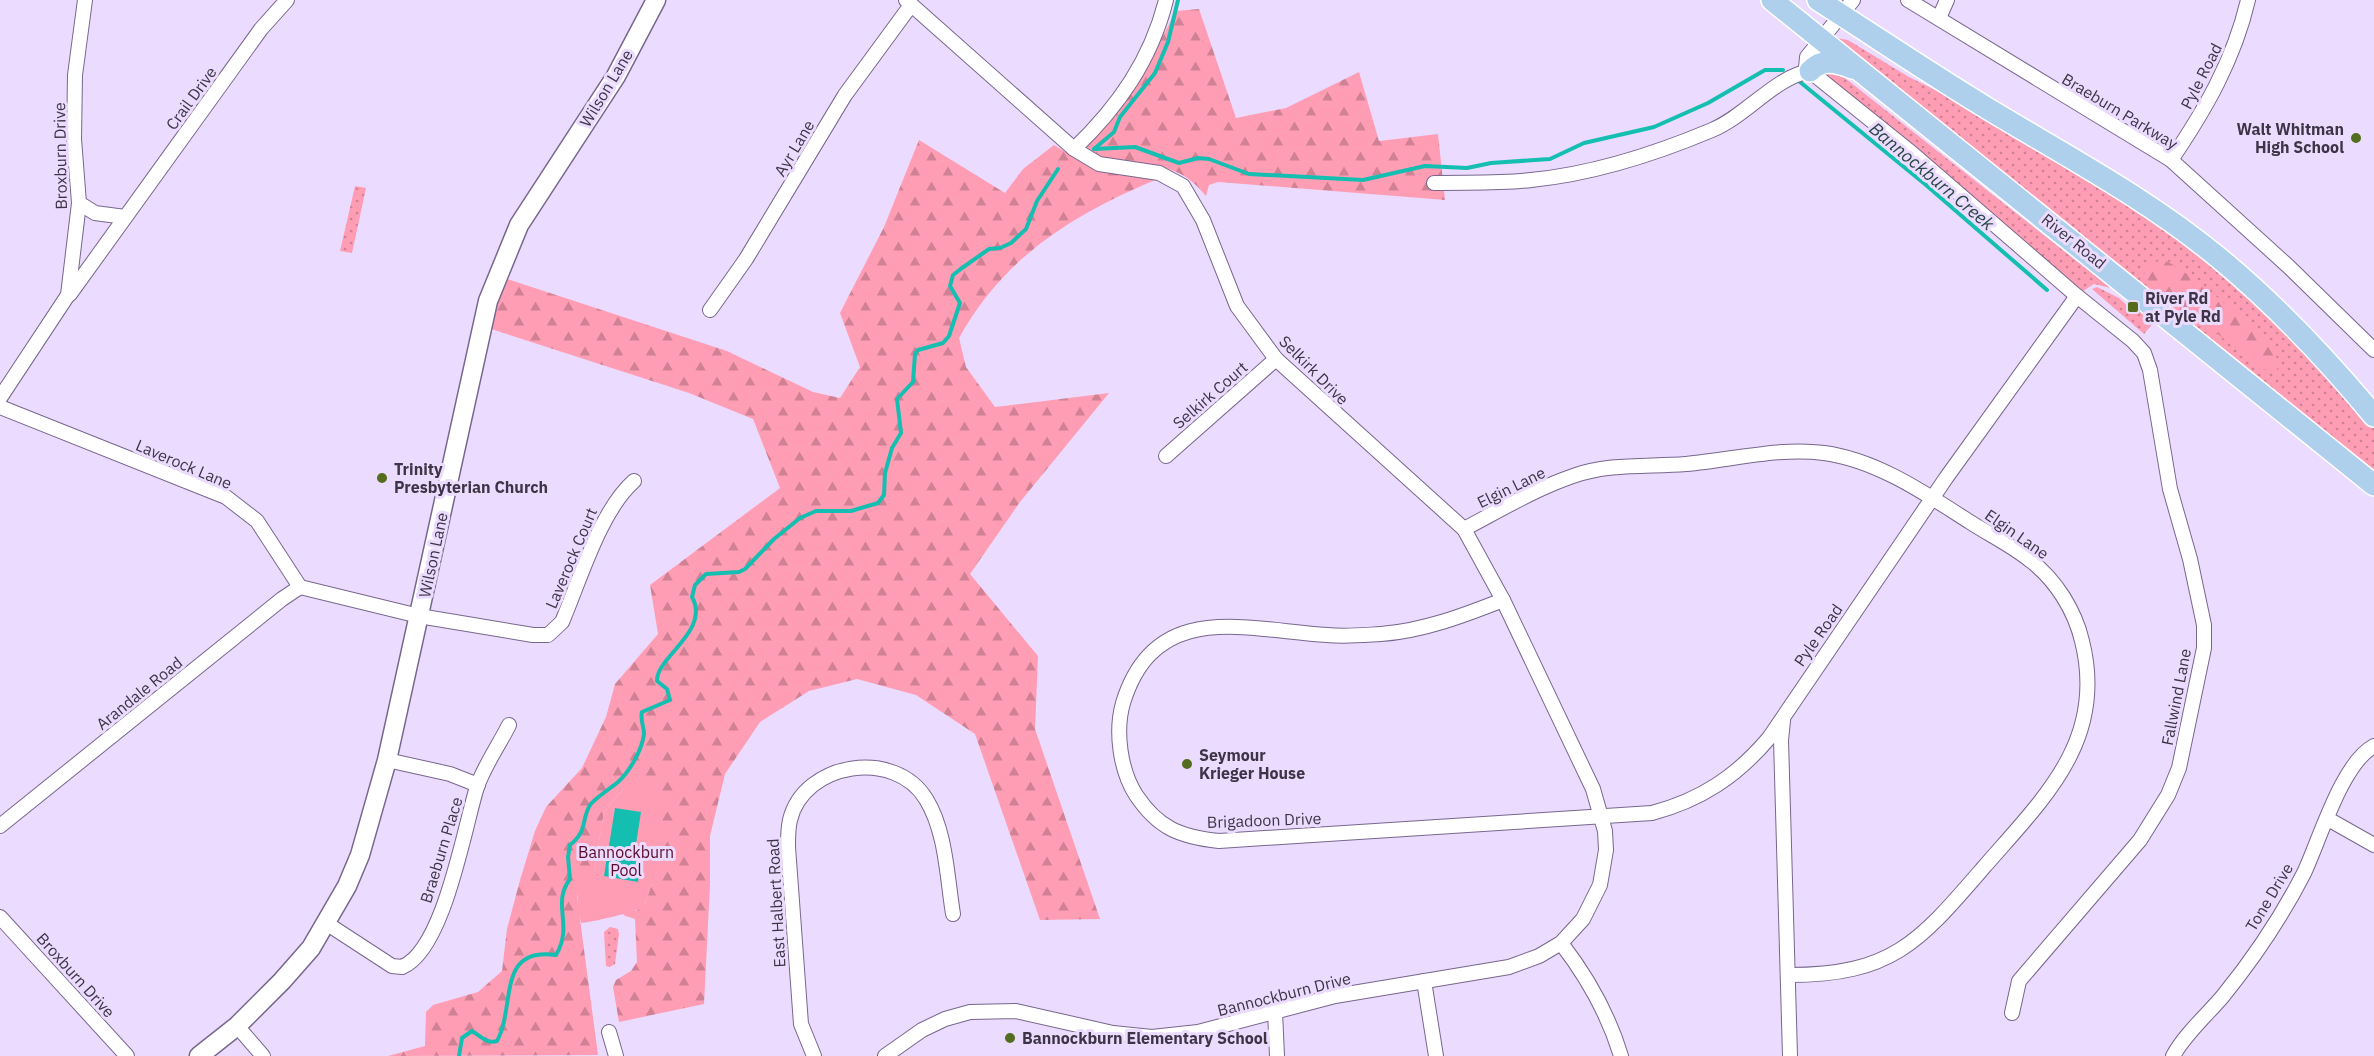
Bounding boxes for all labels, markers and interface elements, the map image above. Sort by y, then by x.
street label: Pyle Road [2176,40,2226,112]
street label: Wilson Lane [575,46,637,130]
street label: Crail Drive [161,62,221,134]
street label: Braeburn Parkway [2058,69,2182,153]
street label: Broxburn Drive [49,102,71,210]
street label: Ayr Lane [769,116,819,180]
water label: Bannockburn Creek [1865,117,2000,236]
place label: Walt Whitman High School [2236,119,2344,157]
marker: Walt Whitman High School [2349,131,2363,145]
street label: River Road [2038,209,2110,273]
place label: River Rd at Pyle Rd [2145,288,2221,326]
marker: River Rd at Pyle Rd [2126,300,2140,314]
street label: Selkirk Drive [1275,331,1353,409]
street label: Selkirk Court [1169,357,1251,433]
street label: Laverock Lane [133,435,235,493]
place label: Trinity Presbyterian Church [394,459,548,497]
street label: Elgin Lane [1474,462,1549,512]
marker: Trinity Presbyterian Church [375,471,389,485]
street label: Laverock Court [541,505,601,611]
street label: Elgin Lane [1981,505,2053,563]
street label: Wilson Lane [414,510,452,599]
street label: Pyle Road [1789,600,1847,670]
street label: Fallwind Lane [2157,647,2195,747]
street label: Arandale Road [92,652,186,734]
place label: Seymour Krieger House [1199,745,1305,783]
marker: Seymour Krieger House [1180,757,1194,771]
street label: Braeburn Place [415,794,467,906]
street label: Brigadoon Drive [1206,808,1322,832]
street label: East Halbert Road [763,838,789,968]
park label: Bannockburn Pool [578,842,674,880]
street label: Tone Drive [2241,859,2297,935]
street label: Broxburn Drive [33,928,119,1022]
street label: Bannockburn Drive [1215,968,1353,1020]
place label: Bannockburn Elementary School [1022,1028,1268,1048]
marker: Bannockburn Elementary School [1003,1031,1017,1045]

